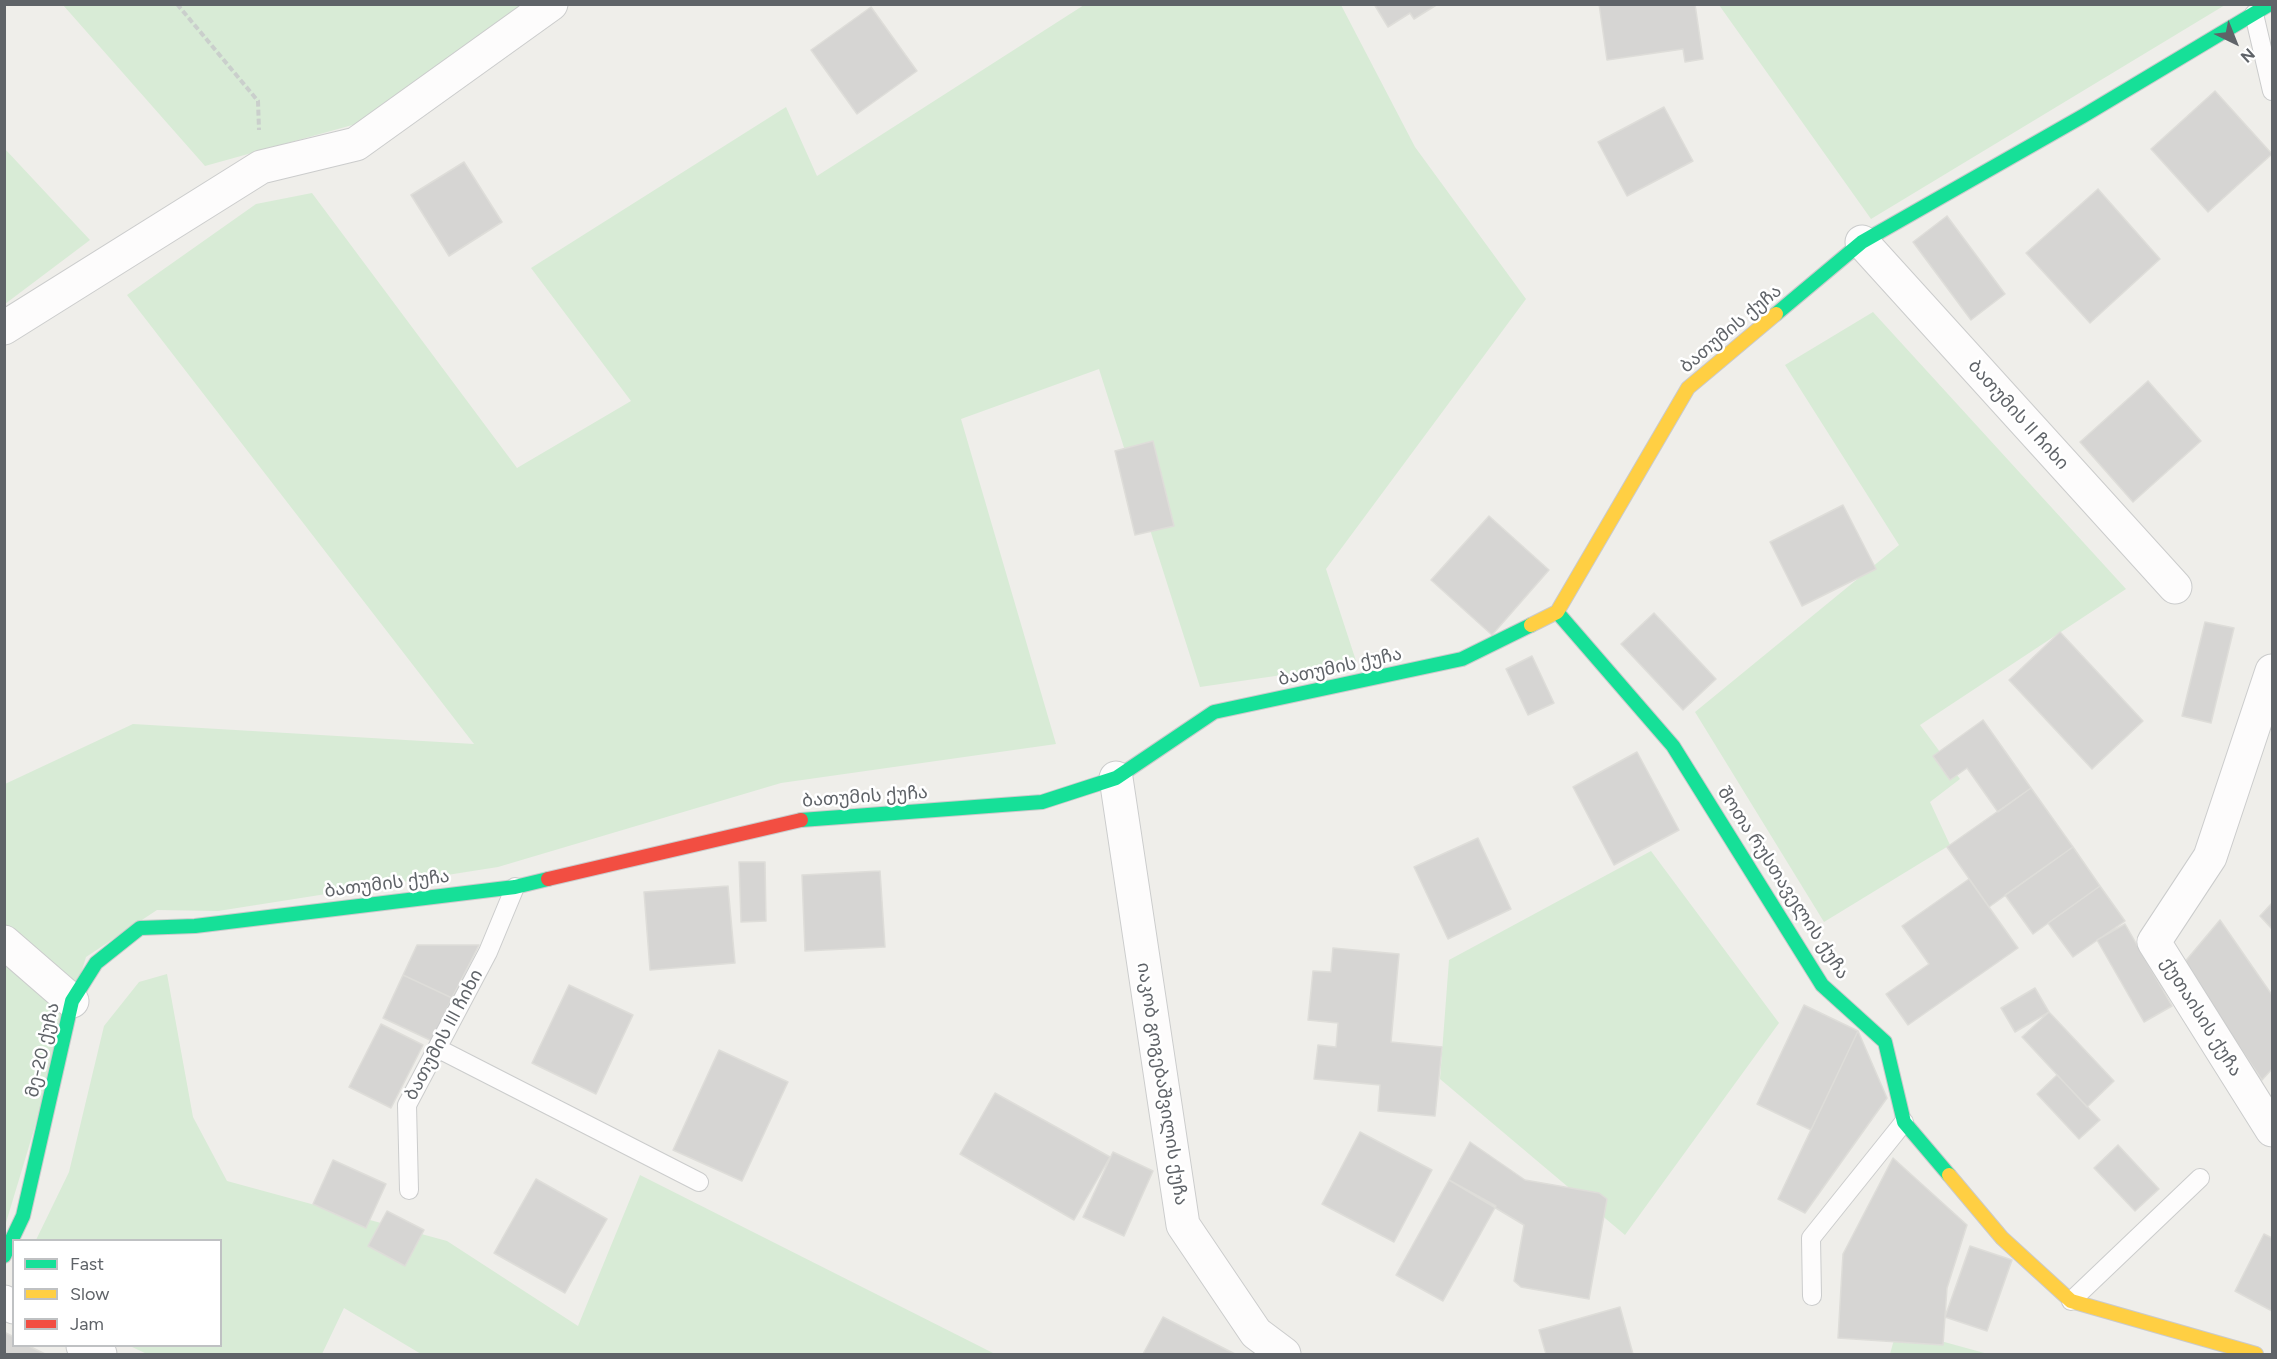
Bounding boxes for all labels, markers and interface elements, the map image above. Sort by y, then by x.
north arrow [2205,12,2265,72]
text: N [2237,44,2259,67]
street label: ბათუმის ქუჩა [1676,280,1786,378]
street label: ბათუმის II ჩიხი [1963,356,2073,474]
street label: ბათუმის ქუჩა [1276,643,1404,691]
street label: ბათუმის ქუჩა [801,782,929,812]
street label: შოთა რუსთაველის ქუჩა [1713,783,1853,983]
street label: ბათუმის ქუჩა [323,866,451,902]
street label: ქუთაისის ქუჩა [2156,954,2246,1080]
street label: იაკობ გოგებაშვილის ქუჩა [1132,961,1192,1207]
street label: ბათუმის III ჩიხი [400,966,488,1104]
street label: მე-20 ქუჩა [22,1000,64,1100]
legend [12,1239,222,1347]
text: Fast [70,1253,104,1275]
text: Slow [70,1283,109,1305]
text: Jam [70,1313,104,1335]

